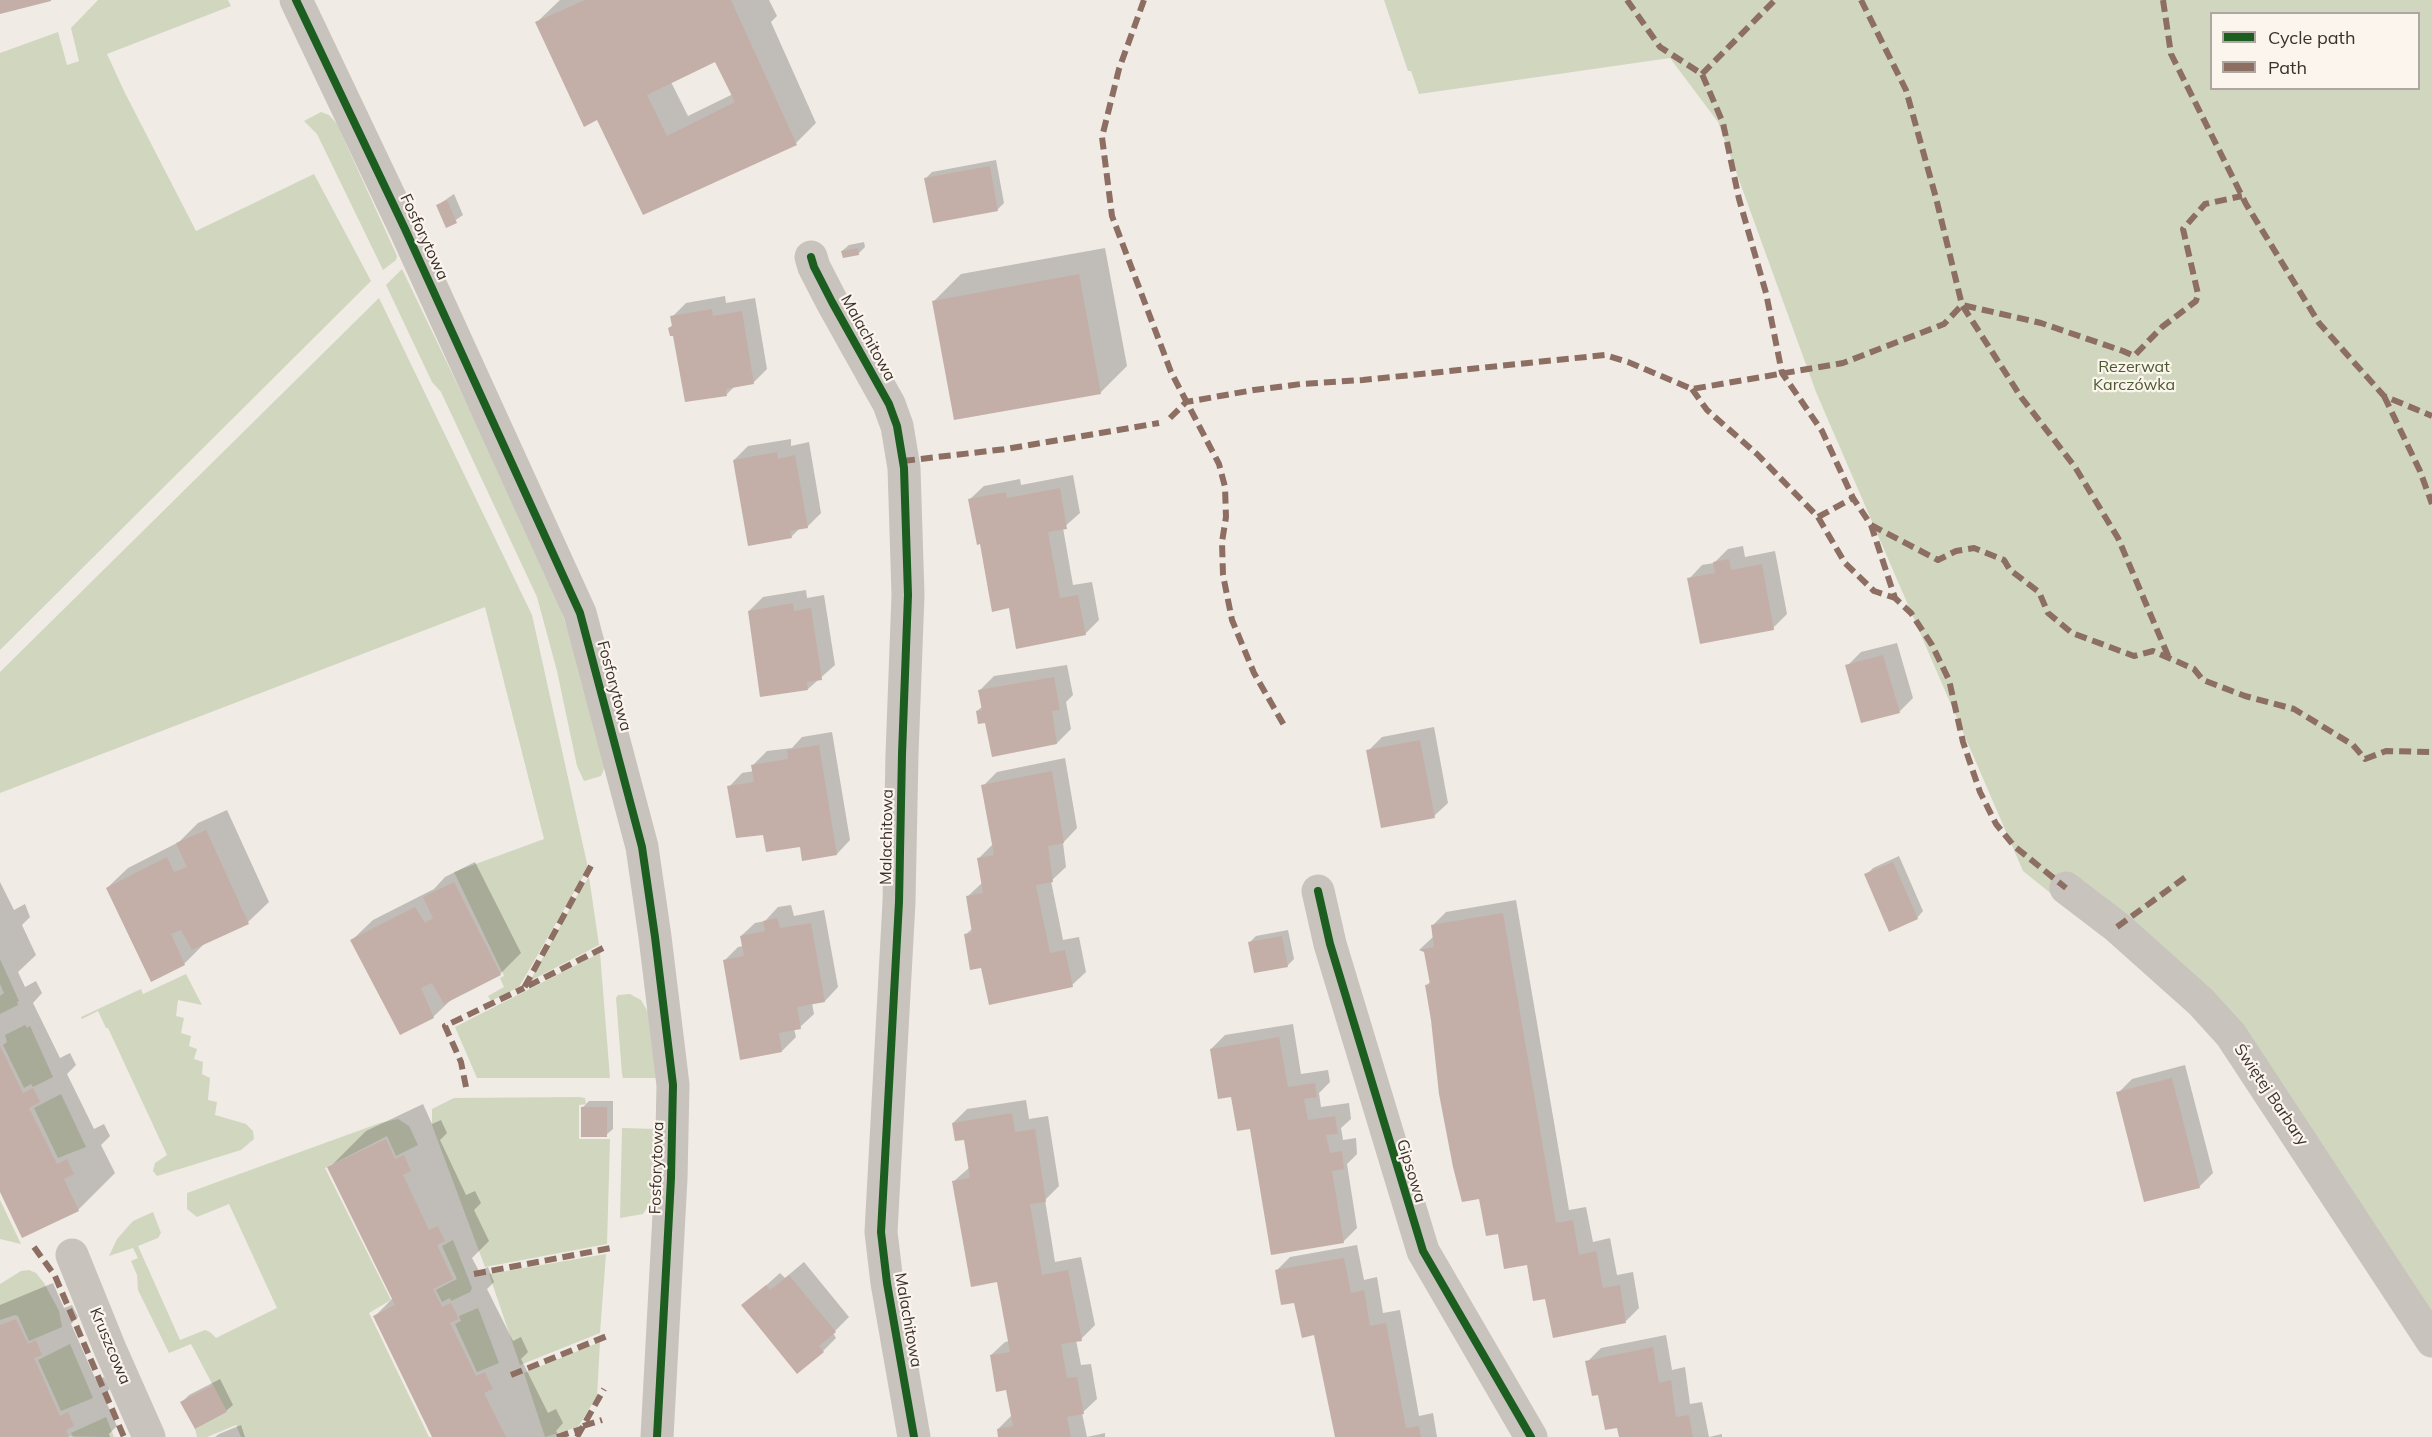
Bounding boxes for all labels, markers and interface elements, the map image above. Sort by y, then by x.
legend [2210,12,2420,90]
text: Cycle path [2268,26,2355,49]
text: Path [2268,56,2307,79]
street label: Fosforytowa [396,191,452,283]
street label: Malachitowa [836,291,900,385]
park label: Rezerwat Karczówka [2093,357,2175,395]
street label: Fosforytowa [593,639,635,733]
street label: Malachitowa [877,789,897,885]
street label: Świętej Barbary [2230,1040,2312,1150]
street label: Fosforytowa [646,1121,668,1215]
street label: Gipsowa [1392,1137,1430,1205]
street label: Malachitowa [890,1271,926,1369]
street label: Kruszcowa [85,1305,135,1387]

